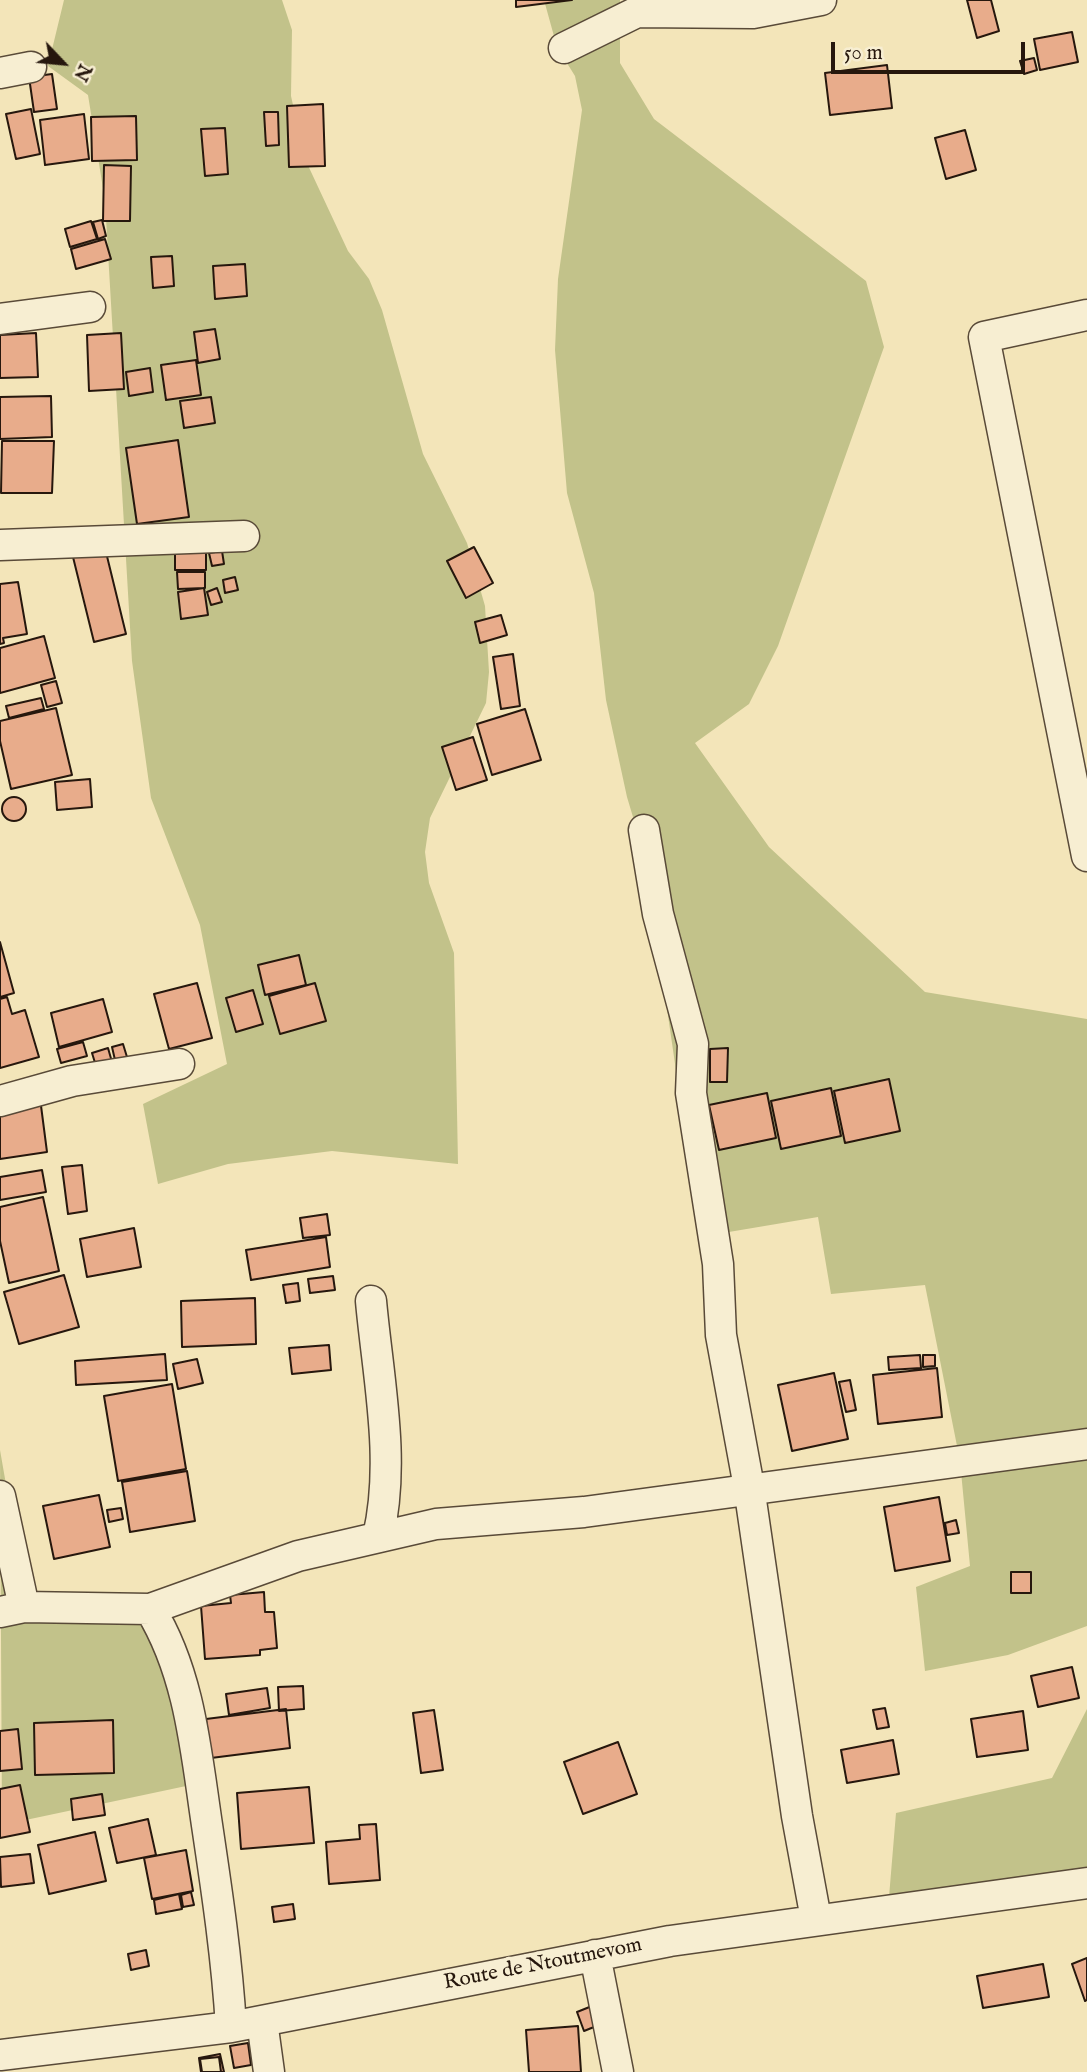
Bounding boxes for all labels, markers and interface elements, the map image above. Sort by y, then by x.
north arrow [28,28,98,98]
scale bar [835,28,1029,72]
text: 50 m [844,40,883,67]
text: N [67,60,96,85]
street label: Route de Ntoutmevom [442,1933,644,1997]

